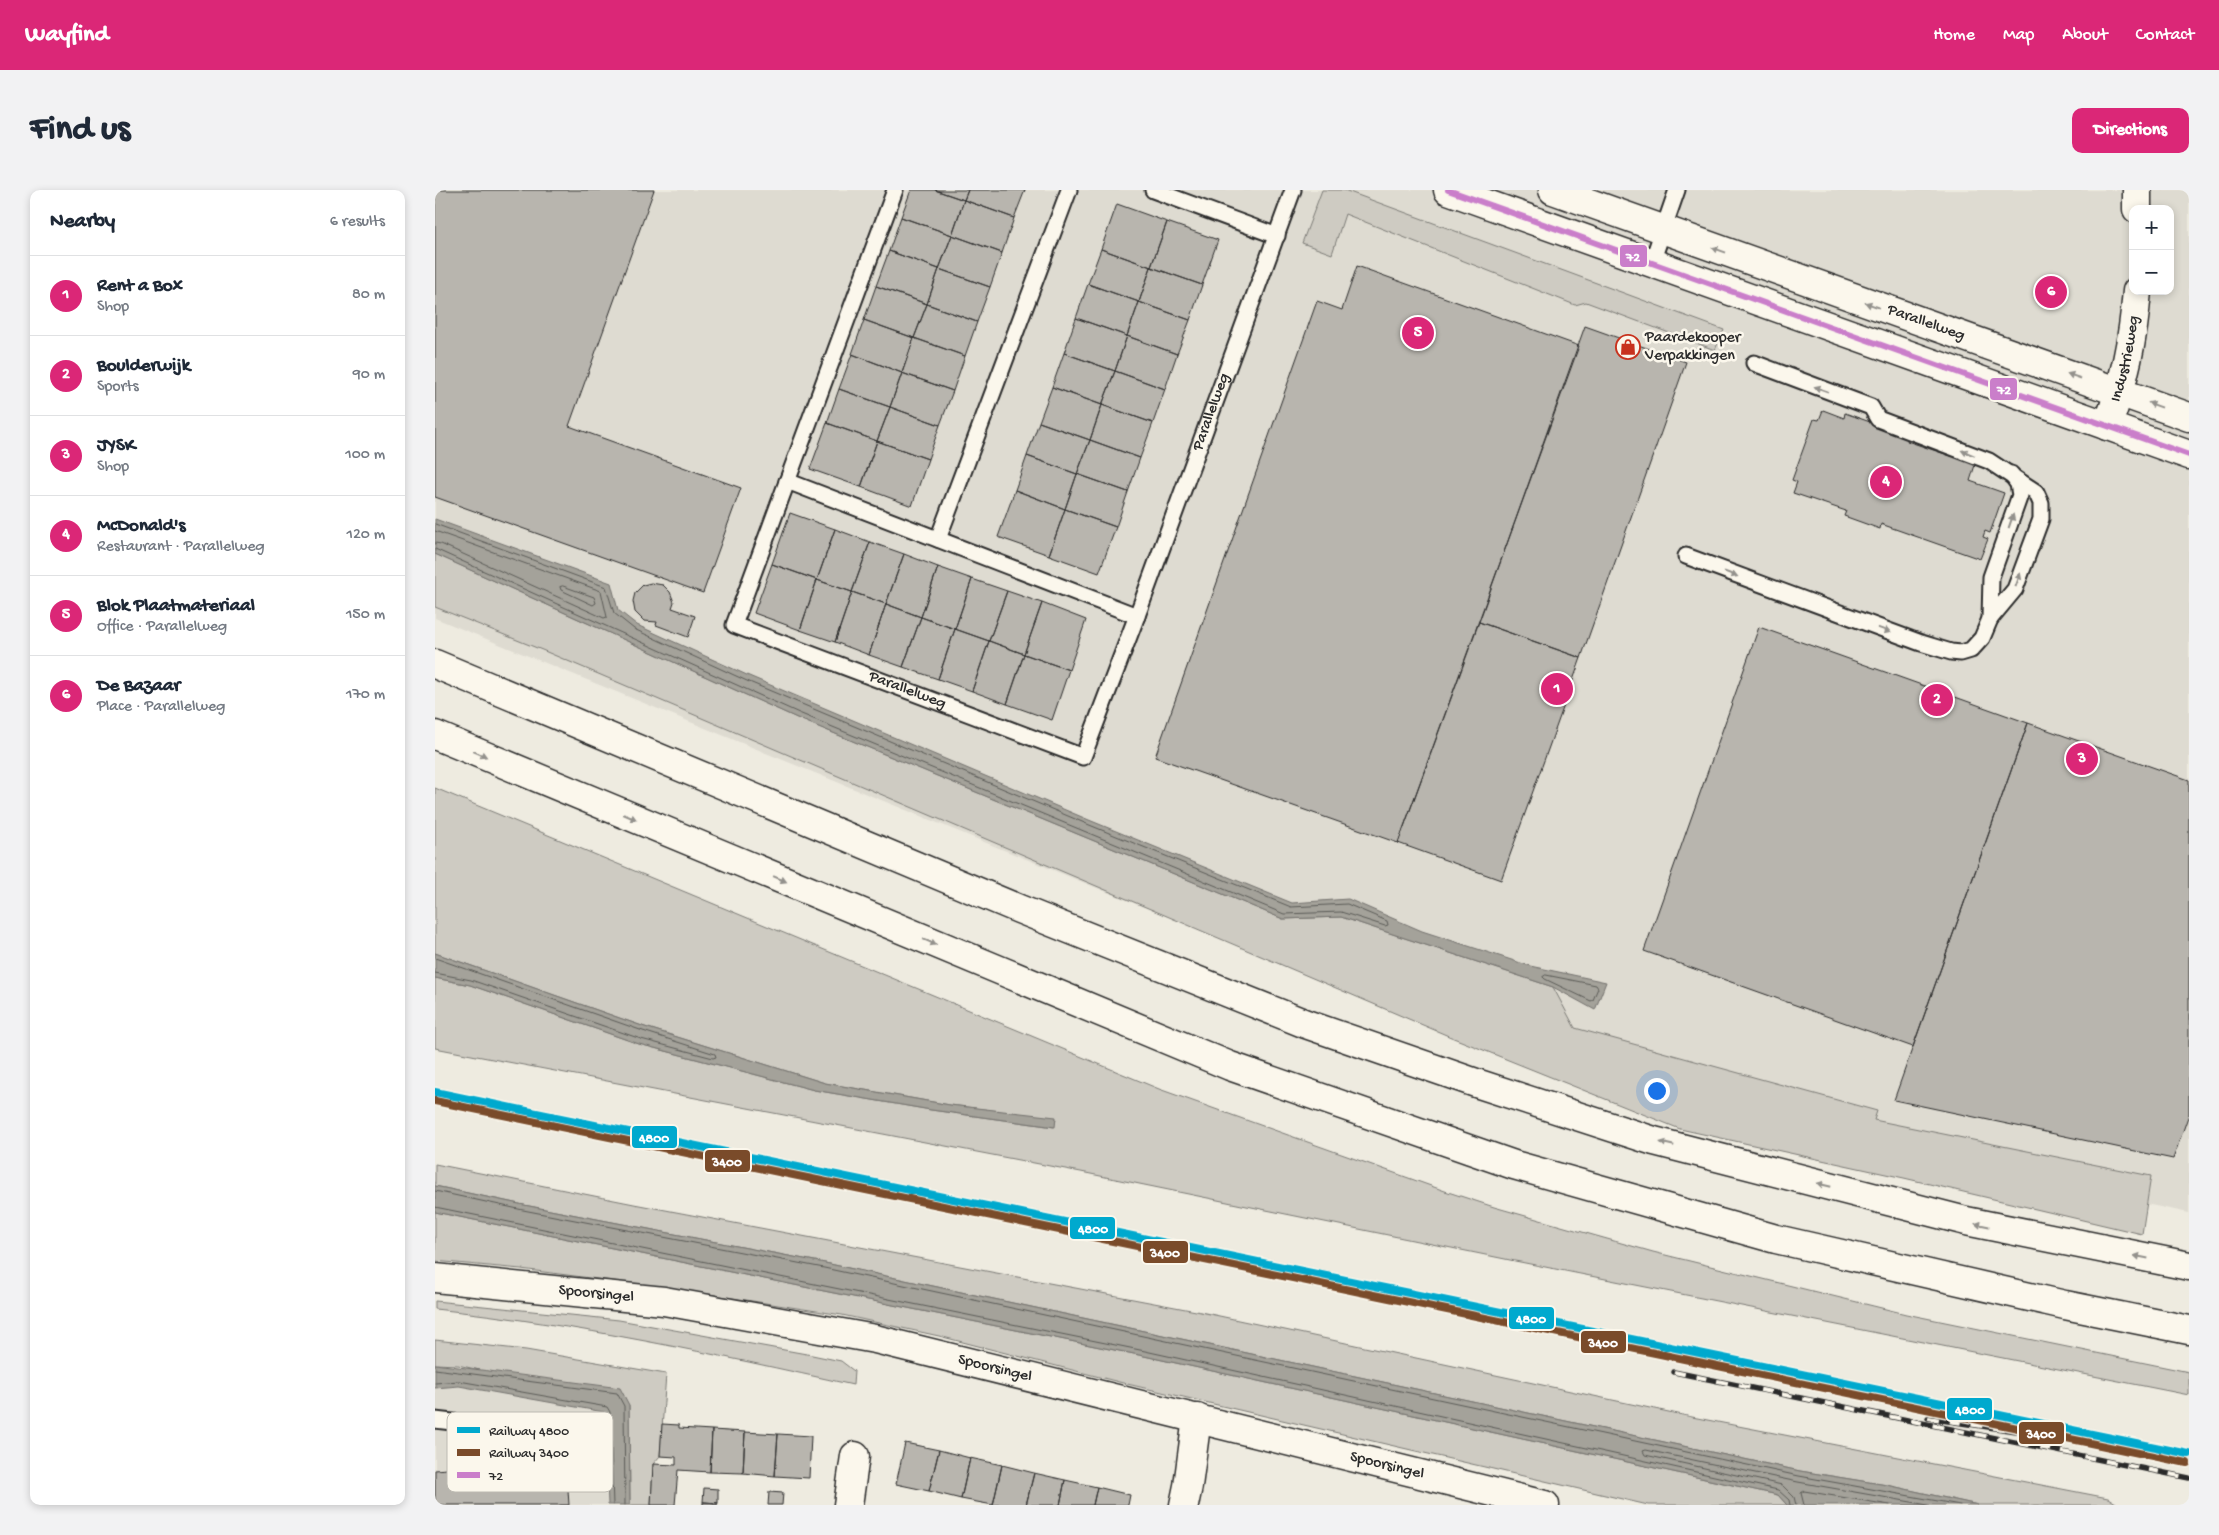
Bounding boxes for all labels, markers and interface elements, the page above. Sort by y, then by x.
text: Wayfind [25,21,109,50]
text: Home [1933,25,1975,46]
text: Map [2003,25,2034,46]
text: About [2062,25,2108,46]
text: Contact [2136,25,2194,46]
button: Directions [2072,108,2189,153]
text: Find us [30,110,130,151]
map controls [2129,205,2174,295]
button: + [2129,205,2174,250]
text: Nearby [50,210,115,235]
text: 6 results [330,213,385,232]
line badge: 72 [1619,244,1648,268]
one-way arrow [1711,246,1726,253]
text: 72 [1625,250,1640,267]
button: − [2129,250,2174,295]
pin: 6 [2035,273,2067,311]
text: Rent a Box [97,275,183,298]
text: 1 [63,286,69,305]
text: 80 m [352,286,385,305]
text: Shop [97,298,129,317]
one-way arrow [1864,300,1879,308]
street label: Parallelweg [1884,300,1967,346]
pin: 5 [1402,314,1434,352]
street label: Industrieweg [2107,315,2144,404]
place label: Paardekooper Verpakkingen [1644,329,1742,366]
shop icon: Paardekooper Verpakkingen [1615,334,1641,360]
text: Boulderwijk [97,355,190,378]
text: 2 [62,366,70,385]
text: 90 m [353,366,385,385]
street label: Parallelweg [1188,371,1234,454]
one-way arrow [2067,372,2082,379]
line badge: 72 [1989,377,2018,401]
text: Sports [97,378,139,397]
text: 72 [1996,383,2011,400]
one-way arrow [1813,385,1828,393]
one-way arrow [2147,401,2162,408]
text: JYSK [97,435,135,458]
text: 3 [62,446,70,465]
text: 100 m [345,446,385,465]
one-way arrow [1960,448,1975,456]
text: Shop [97,458,129,477]
pin: 4 [1870,463,1902,501]
one-way arrow [2008,514,2015,529]
text: McDonald's [97,515,186,538]
text: 4 [62,526,70,545]
text: 120 m [346,526,385,545]
text: Restaurant · Parallelweg [97,538,265,557]
one-way arrow [1724,571,1739,578]
one-way arrow [2015,572,2022,587]
text: Blok Plaatmateriaal [97,595,255,618]
text: 5 [62,606,70,625]
text: 150 m [346,606,385,625]
text: Office · Parallelweg [97,618,227,637]
one-way arrow [1877,626,1892,634]
street label: Parallelweg [865,667,948,714]
pin: 1 [1541,670,1573,708]
text: De Bazaar [97,675,180,698]
pin: 2 [1921,681,1953,719]
text: 6 [62,686,70,705]
text: 170 m [346,686,385,705]
text: Place · Parallelweg [97,698,225,717]
pin: 3 [2066,740,2098,778]
one-way arrow [473,750,488,758]
one-way arrow [623,813,637,821]
one-way arrow [773,876,787,884]
one-way arrow [923,939,937,947]
your location [1644,1078,1670,1104]
line badge: 4800 [631,1125,678,1149]
text: 4800 [638,1131,669,1148]
one-way arrow [1659,1140,1674,1148]
line badge: 3400 [704,1149,751,1173]
text: 3400 [711,1155,742,1172]
one-way arrow [1817,1181,1832,1189]
line badge: 4800 [1069,1216,1116,1240]
one-way arrow [1974,1220,1990,1228]
text: 4800 [1077,1222,1108,1239]
line badge: 3400 [1142,1240,1189,1264]
text: 3400 [1149,1246,1180,1263]
one-way arrow [2133,1252,2149,1260]
street label: Spoorsingel [558,1281,635,1307]
line badge: 4800 [1508,1306,1555,1330]
text: 4800 [1515,1312,1546,1329]
line badge: 3400 [1580,1330,1627,1354]
text: 3400 [1587,1336,1618,1353]
street label: Spoorsingel [956,1350,1034,1387]
line badge: 4800 [1946,1397,1993,1421]
text: 4800 [1954,1403,1985,1420]
legend [447,1412,613,1492]
line badge: 3400 [2018,1421,2065,1445]
text: Railway 4800 [489,1424,569,1441]
text: 3400 [2025,1427,2056,1444]
text: Railway 3400 [489,1446,569,1463]
street label: Spoorsingel [1348,1448,1426,1484]
text: 72 [488,1469,503,1486]

